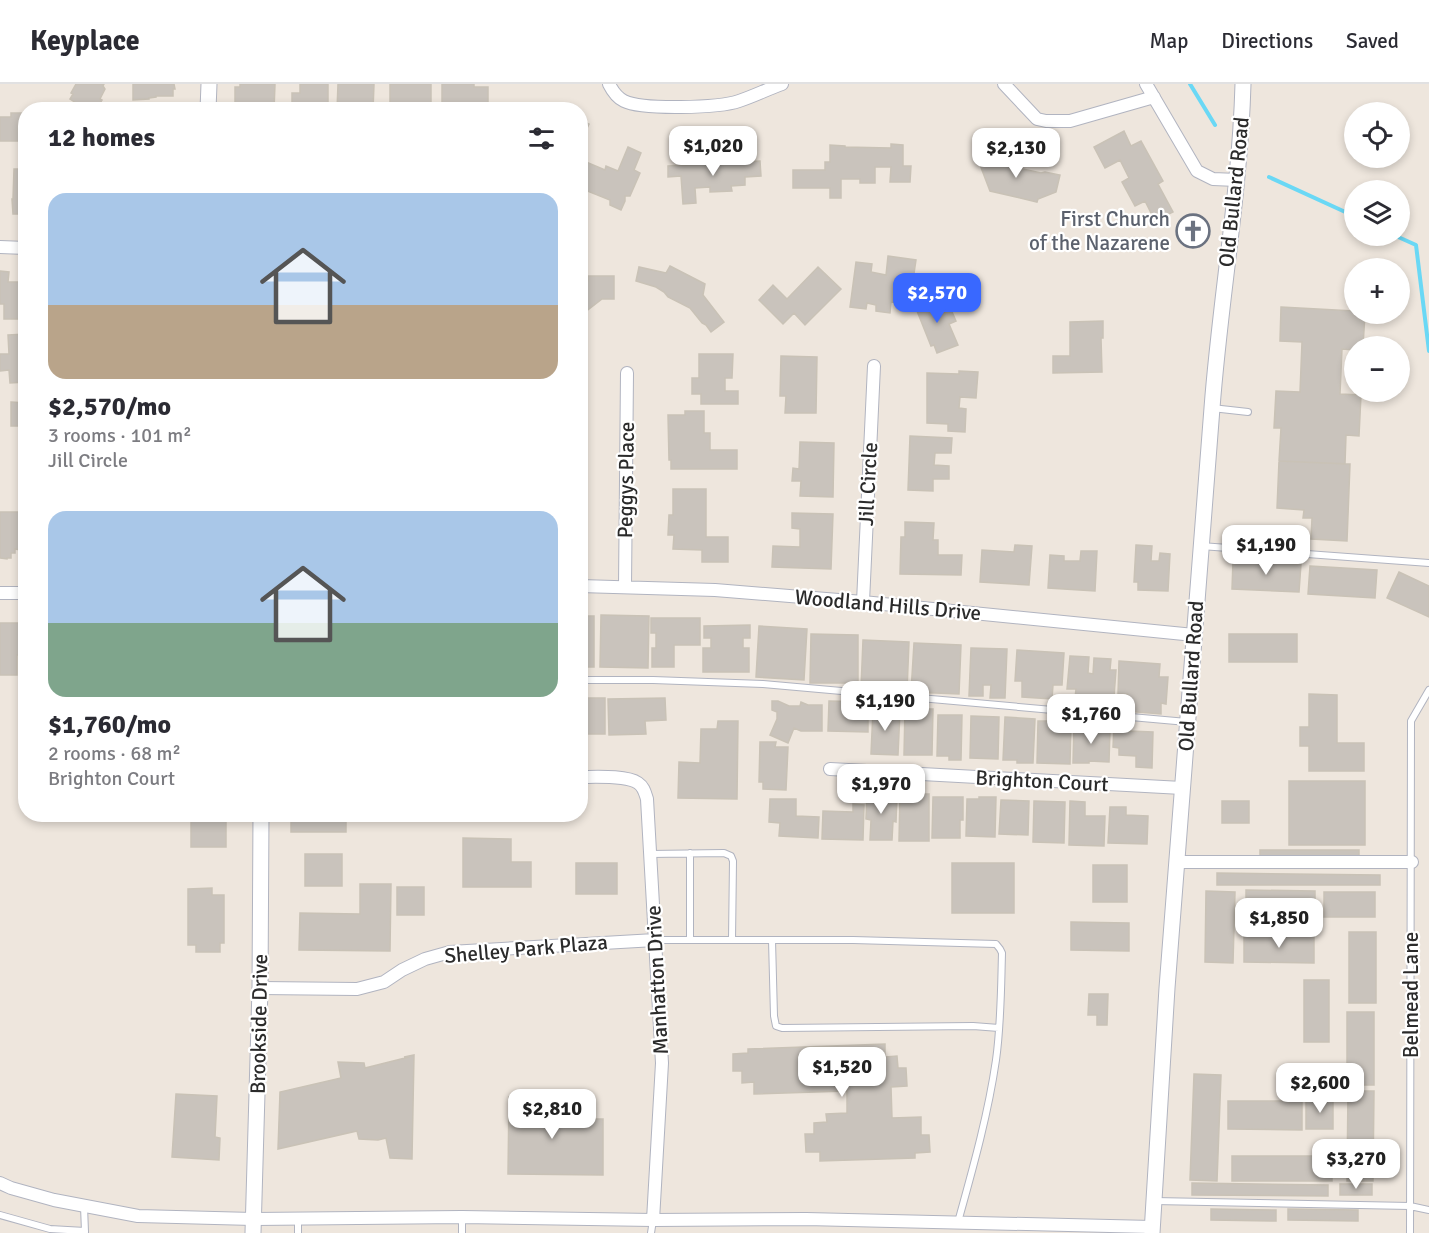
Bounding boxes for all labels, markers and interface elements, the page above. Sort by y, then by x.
text: Keyplace [30,24,140,58]
text: Map [1150,28,1188,54]
text: Directions [1221,28,1313,54]
text: Saved [1346,28,1399,54]
map controls [1344,102,1410,402]
button: locate [1344,102,1410,168]
street label: Old Bullard Road [1213,116,1255,268]
text: 12 homes [48,122,155,154]
icon: filters [525,122,558,155]
pin: $1,020 [664,126,762,177]
pin: $2,130 [967,128,1065,179]
text: $1,020 [683,133,743,158]
text: $2,130 [986,135,1046,160]
button: layers [1344,180,1410,246]
place label: First Church of the Nazarene [1029,206,1170,256]
church icon: First Church of the Nazarene [1175,213,1211,249]
icon: home [249,232,357,340]
button: + [1344,258,1410,324]
pin: $2,570 [888,273,986,324]
text: $2,570 [907,280,967,305]
button: − [1344,336,1410,402]
text: $2,570/mo [48,391,171,423]
street label: Peggys Place [612,421,640,539]
text: 3 rooms · 101 m² [48,423,192,448]
street label: Jill Circle [853,441,883,527]
text: Jill Circle [48,448,128,473]
pin: $1,190 [1217,525,1315,576]
text: $1,190 [1236,532,1296,557]
icon: home [249,550,357,658]
street label: Woodland Hills Drive [794,584,982,626]
street label: Old Bullard Road [1173,600,1209,752]
pin: $1,190 [836,681,934,732]
text: $1,190 [855,688,915,713]
pin: $1,760 [1042,694,1140,745]
text: $1,760 [1061,701,1121,726]
text: $1,760/mo [48,709,171,741]
text: 2 rooms · 68 m² [48,741,181,766]
pin: $1,970 [832,764,930,815]
street label: Brighton Court [975,765,1109,797]
text: Brighton Court [48,766,175,791]
text: $1,970 [851,771,911,796]
pin: $1,850 [1230,898,1328,949]
street label: Manhatton Drive [640,905,674,1055]
text: $1,850 [1249,905,1309,930]
street label: Shelley Park Plaza [443,929,609,969]
street label: Belmead Lane [1398,932,1424,1058]
street label: Brookside Drive [245,954,273,1094]
pin: $1,520 [793,1047,891,1098]
text: $1,520 [812,1054,872,1079]
pin: $2,600 [1271,1063,1369,1114]
text: $2,600 [1290,1070,1350,1095]
pin: $2,810 [503,1089,601,1140]
text: $2,810 [522,1096,582,1121]
pin: $3,270 [1307,1139,1405,1190]
text: $3,270 [1326,1146,1386,1171]

